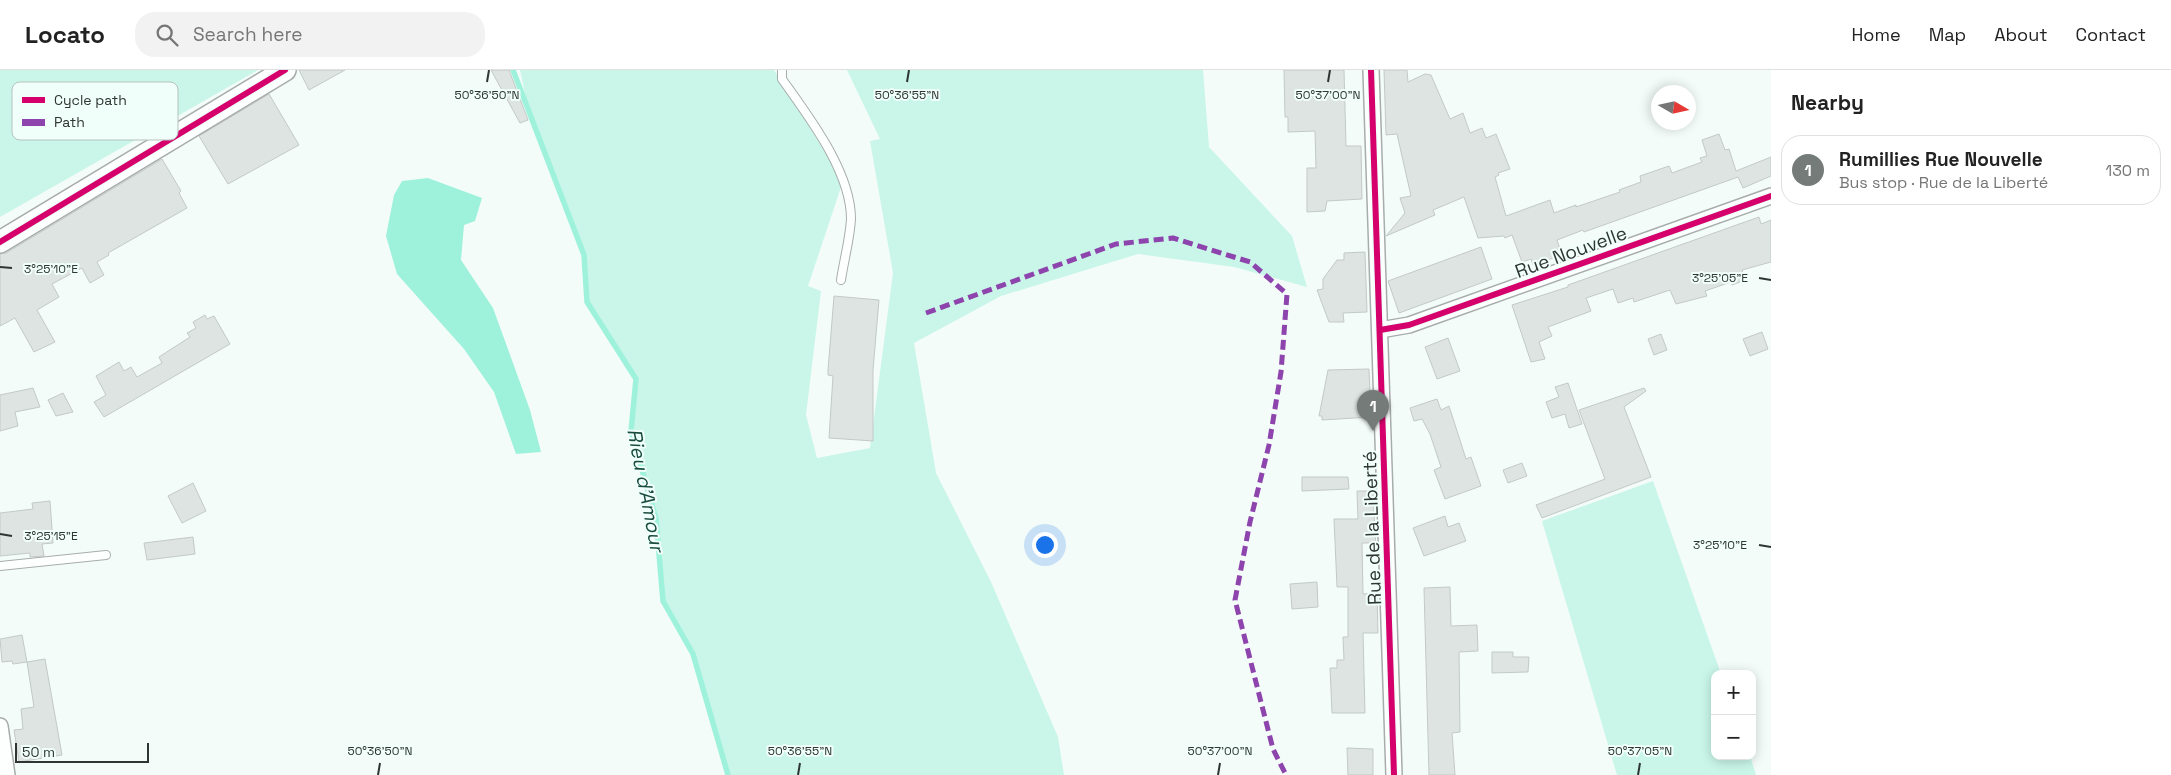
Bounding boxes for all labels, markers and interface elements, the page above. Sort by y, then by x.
search box [135,12,485,57]
text: Locato [25,19,105,50]
icon: search [153,21,181,49]
text: Search here [193,22,302,47]
text: Home [1852,23,1901,46]
text: Map [1929,23,1966,46]
text: About [1994,23,2048,46]
text: Contact [2076,23,2146,46]
legend [12,82,178,140]
north arrow [1651,85,1696,130]
text: 50°36'50"N [454,87,520,103]
text: 50°36'55"N [875,87,939,103]
text: 50°37'00"N [1296,87,1360,103]
text: Nearby [1791,89,1864,116]
text: Cycle path [54,91,127,109]
text: Path [54,113,85,131]
text: Rumillies Rue Nouvelle [1839,147,2043,172]
text: 1 [1804,160,1812,181]
text: 130 m [2106,160,2150,181]
text: Bus stop · Rue de la Liberté [1839,172,2048,193]
street label: Rue Nouvelle [1512,220,1630,284]
text: 3°25'10"E [24,261,78,277]
text: 3°25'05"E [1692,270,1748,286]
pin: 1 [1357,390,1389,431]
water label: Rieu d'Amour [621,426,671,556]
street label: Rue de la Liberté [1357,451,1387,605]
text: 3°25'15"E [24,528,78,544]
your location [1032,532,1058,558]
text: 3°25'10"E [1693,537,1747,553]
map controls [1711,670,1756,760]
button: + [1711,670,1756,715]
button: − [1711,715,1756,760]
scale bar [15,740,149,763]
text: 50 m [22,743,55,761]
text: 50°36'50"N [347,743,413,759]
text: 50°36'55"N [768,743,832,759]
text: 50°37'00"N [1188,743,1252,759]
text: 50°37'05"N [1608,743,1672,759]

